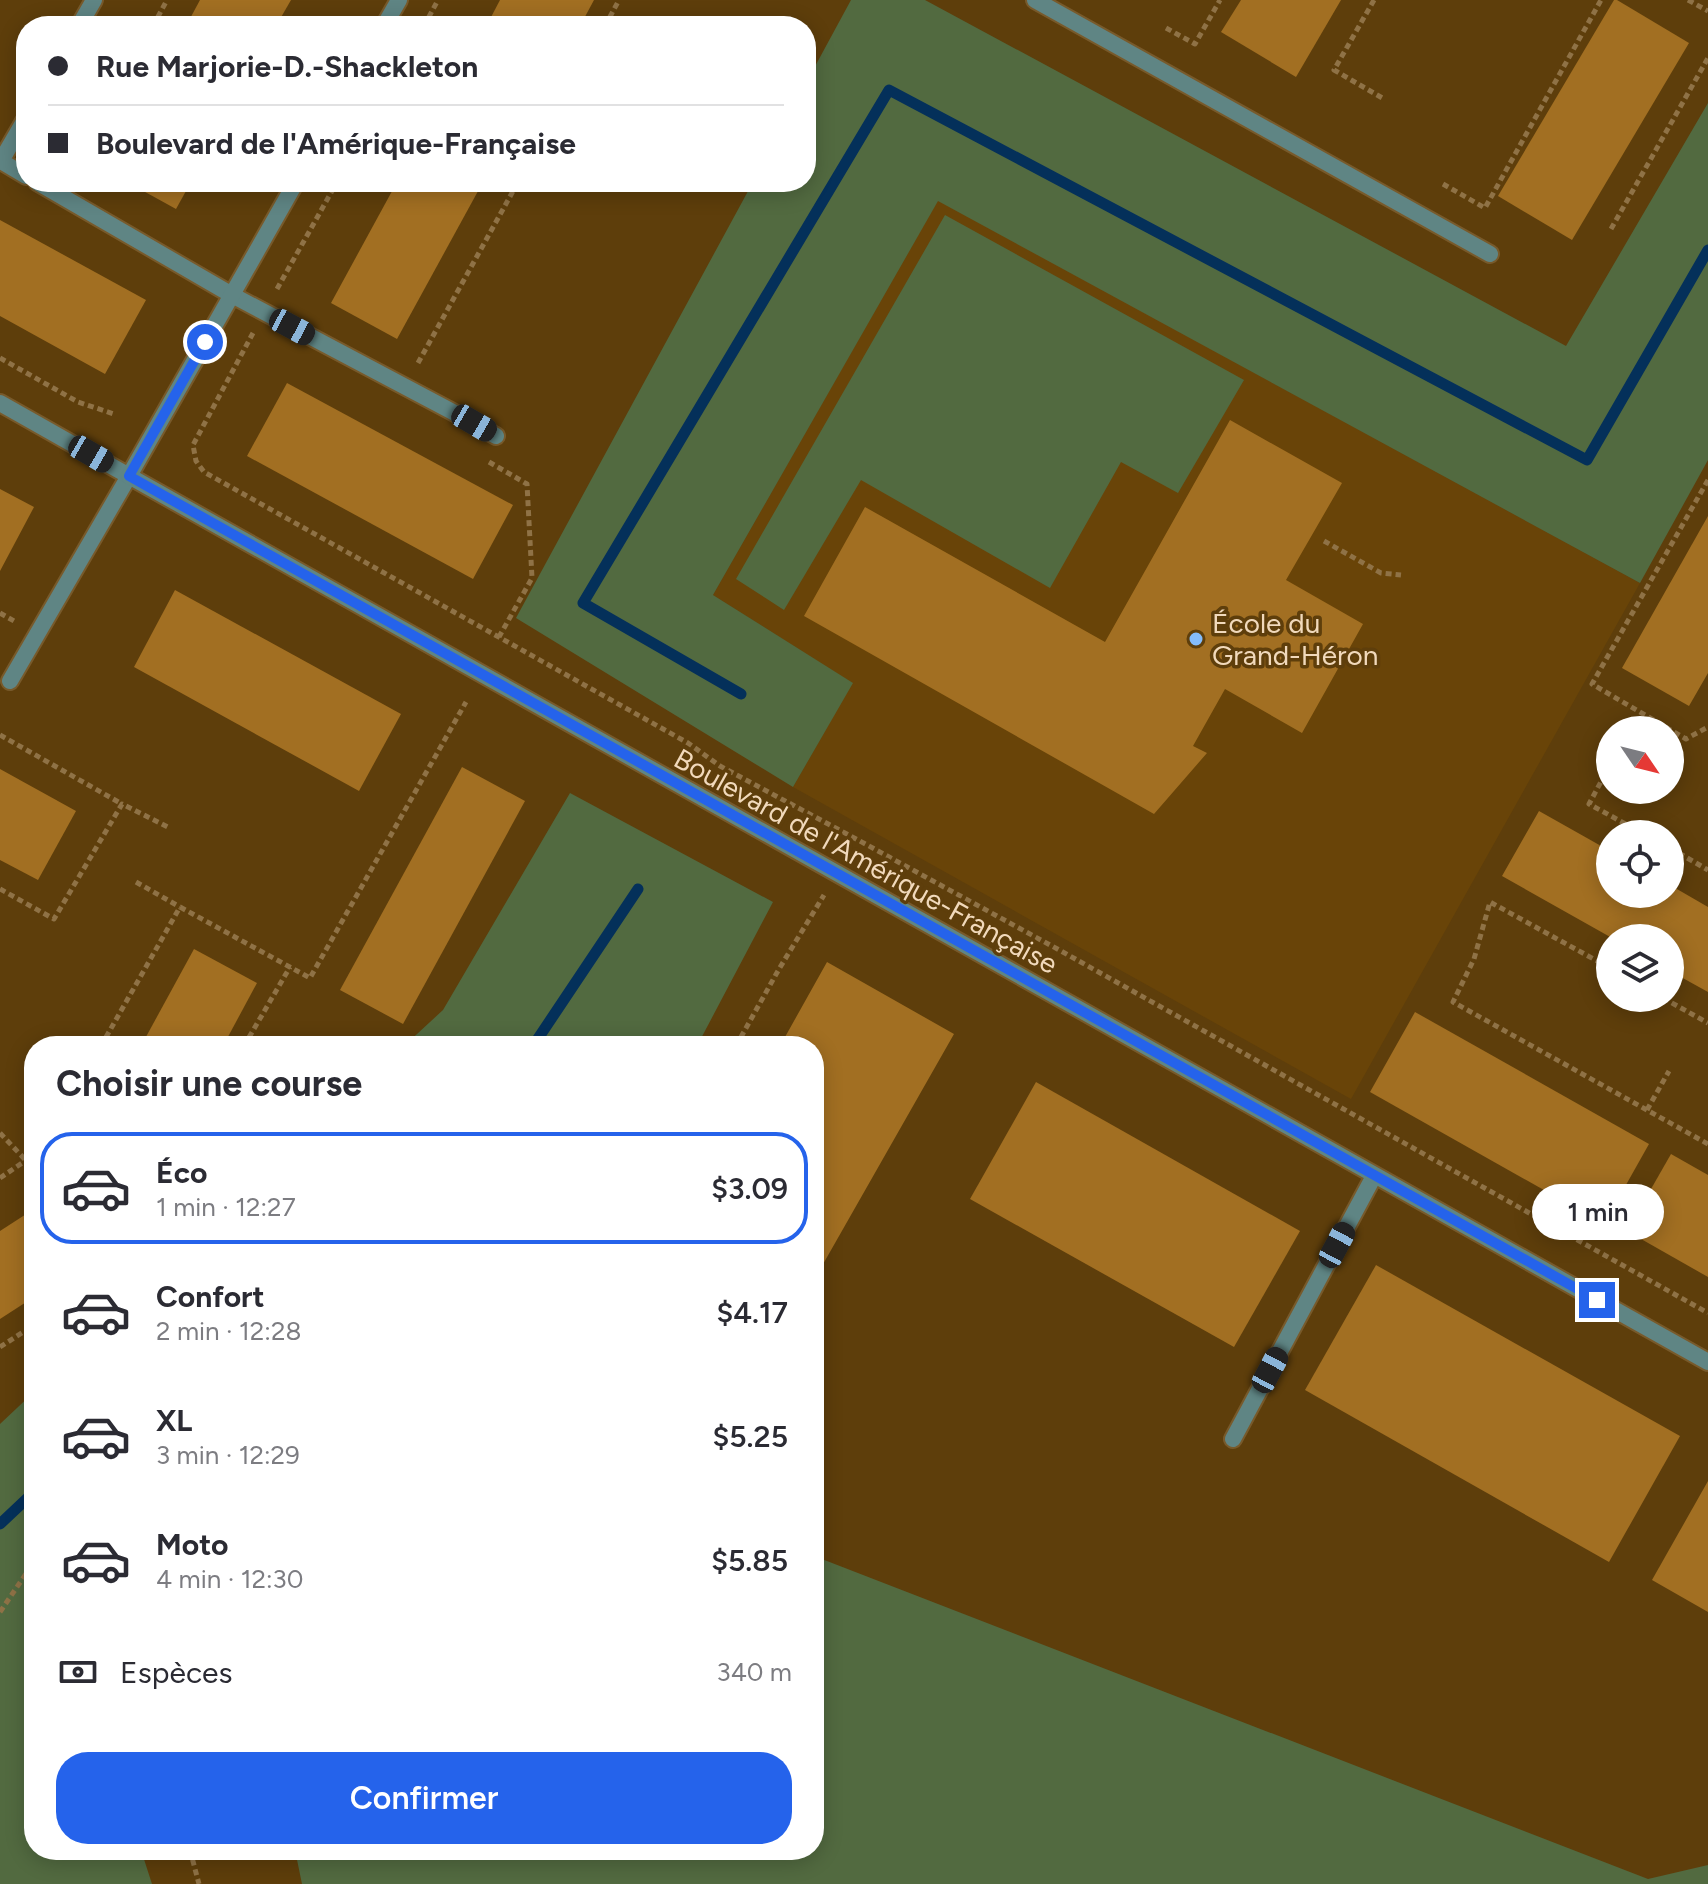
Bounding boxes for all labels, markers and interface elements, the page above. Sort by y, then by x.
text: Rue Marjorie-D.-Shackleton [96,48,478,85]
text: Boulevard de l'Amérique-Française [96,125,576,162]
car [265,305,319,349]
route start [187,324,223,360]
car [447,401,501,445]
car [64,432,118,476]
place label: École du Grand-Héron [1212,606,1378,672]
marker: École du Grand-Héron [1187,630,1205,648]
north arrow [1596,716,1684,804]
map controls [1596,716,1684,1012]
street label: Boulevard de l'Amérique-Française [668,741,1064,981]
button: locate [1596,820,1684,908]
button: layers [1596,924,1684,1012]
text: Choisir une course [56,1062,362,1105]
icon: car [60,1152,132,1224]
text: Éco [156,1154,207,1191]
text: $3.09 [711,1170,788,1207]
callout: 1 min [1531,1184,1663,1240]
text: 1 min · 12:27 [156,1191,296,1223]
text: 1 min [1568,1196,1628,1228]
car [1315,1218,1359,1272]
icon: car [60,1276,132,1348]
text: Confort [156,1278,265,1315]
route end [1579,1282,1615,1318]
text: $4.17 [716,1294,788,1331]
text: 2 min · 12:28 [156,1315,301,1347]
car [1248,1343,1292,1397]
icon: car [60,1400,132,1472]
text: XL [156,1402,192,1439]
text: $5.25 [712,1418,788,1455]
text: 3 min · 12:29 [156,1439,300,1471]
icon: car [60,1524,132,1596]
text: Moto [156,1526,228,1563]
text: $5.85 [711,1542,788,1579]
text: 4 min · 12:30 [156,1563,303,1595]
icon: cash [56,1650,100,1694]
text: Espèces [120,1654,232,1691]
text: 340 m [716,1656,792,1688]
button: Confirmer [56,1752,792,1844]

